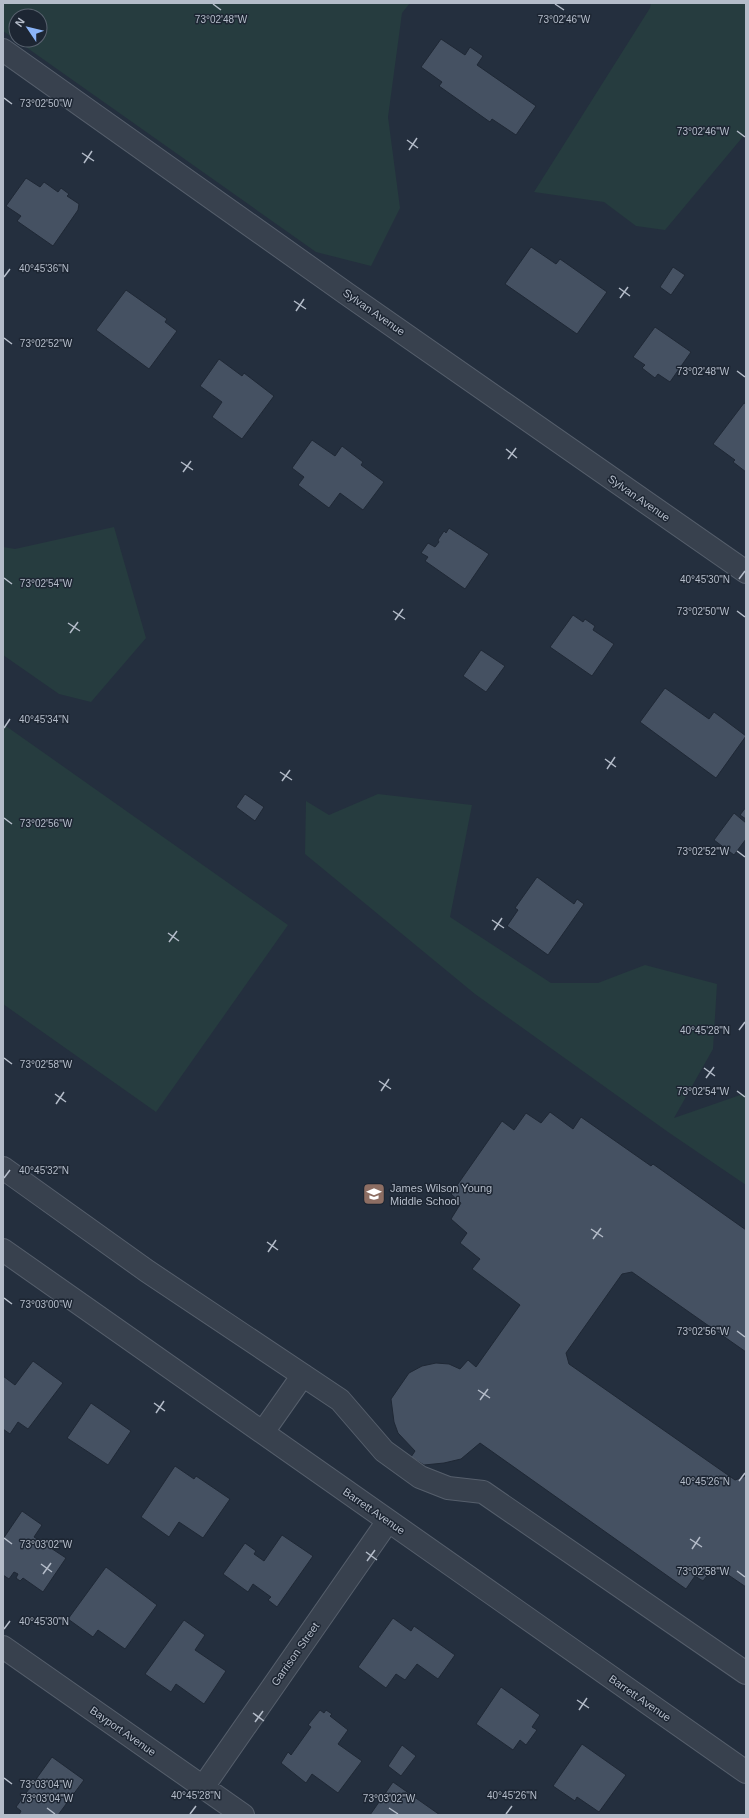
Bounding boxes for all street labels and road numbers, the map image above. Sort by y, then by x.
street label: Sylvan Avenue [341,286,407,338]
street label: Sylvan Avenue [606,472,672,524]
street label: Barrett Avenue [341,1485,407,1537]
street label: Garrison Street [269,1620,321,1688]
street label: Barrett Avenue [607,1672,673,1724]
street label: Bayport Avenue [88,1704,158,1758]

